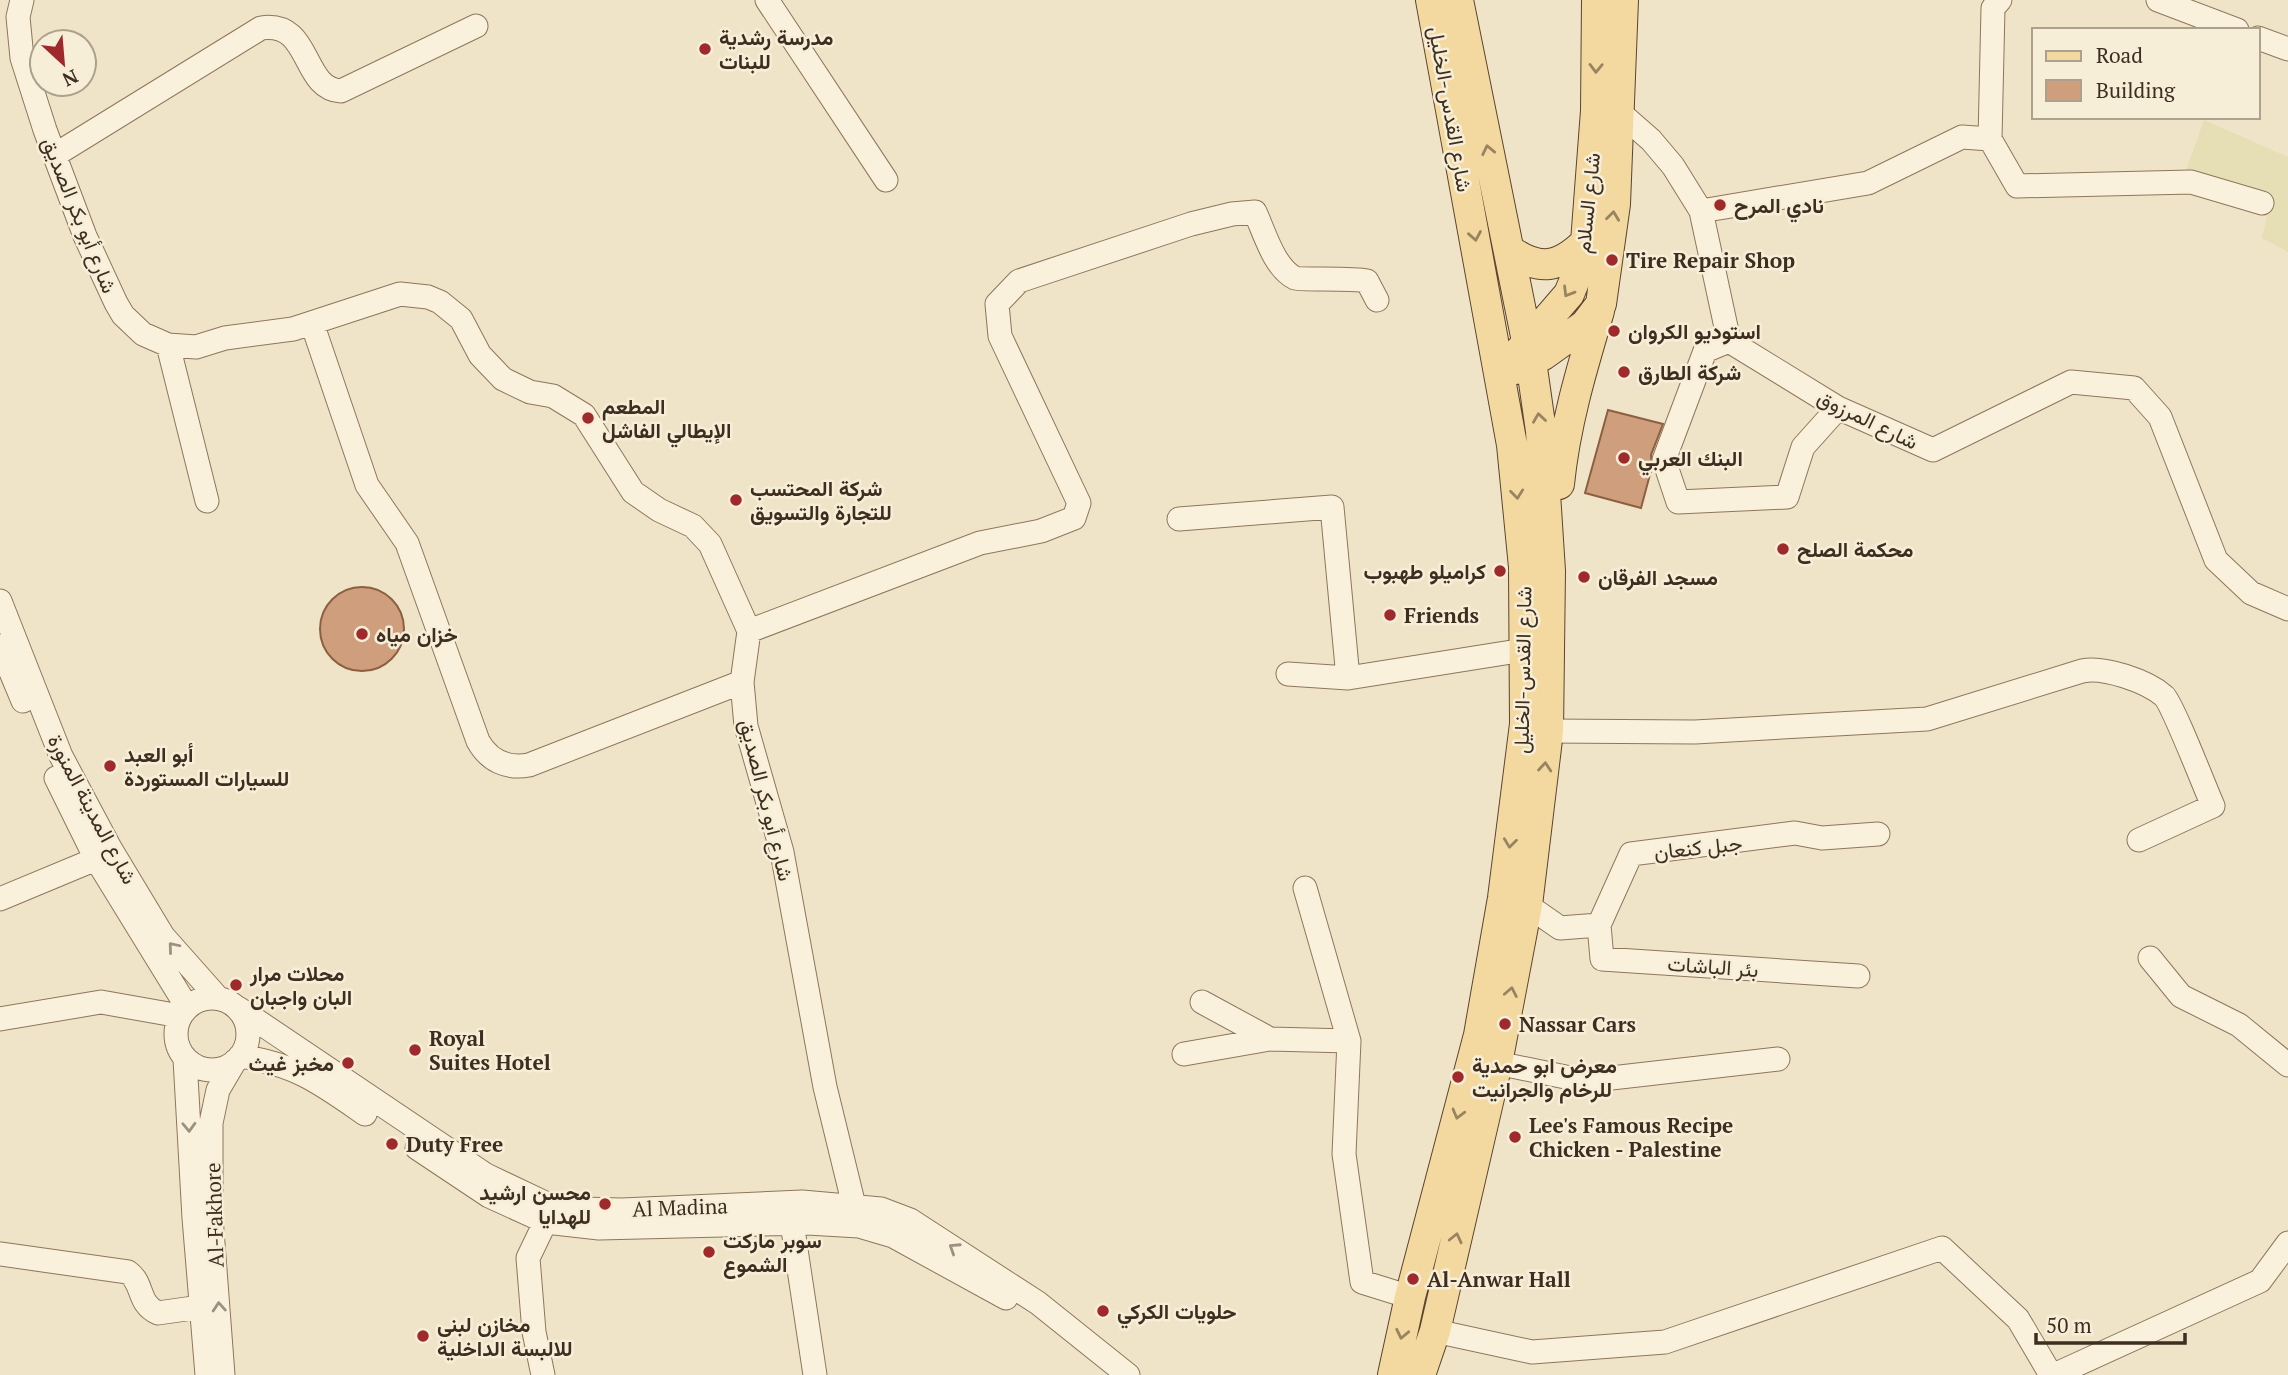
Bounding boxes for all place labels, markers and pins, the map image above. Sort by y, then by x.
place label: مدرسة رشدية للبنات [719,23,833,75]
marker: مدرسة رشدية للبنات [697,41,713,57]
place label: نادي المرح [1734,191,1824,223]
marker: نادي المرح [1712,197,1728,213]
place label: Tire Repair Shop [1626,246,1795,274]
marker: Tire Repair Shop [1604,252,1620,268]
place label: استوديو الكروان [1628,317,1761,345]
marker: استوديو الكروان [1606,323,1622,339]
place label: شركة الطارق [1638,358,1741,386]
marker: شركة الطارق [1616,364,1632,380]
place label: المطعم الإيطالي الفاشل [602,392,731,448]
marker: المطعم الإيطالي الفاشل [580,410,596,426]
place label: البنك العربي [1638,444,1743,476]
marker: البنك العربي [1616,450,1632,466]
place label: شركة المحتسب للتجارة والتسويق [750,474,892,526]
marker: شركة المحتسب للتجارة والتسويق [728,492,744,508]
place label: محكمة الصلح [1797,535,1913,564]
marker: محكمة الصلح [1775,541,1791,557]
place label: كراميلو طهبوب [1363,557,1486,585]
marker: كراميلو طهبوب [1492,563,1508,579]
place label: مسجد الفرقان [1598,563,1718,591]
marker: مسجد الفرقان [1576,569,1592,585]
place label: Friends [1404,601,1479,629]
marker: Friends [1382,607,1398,623]
place label: خزان مياه [376,620,458,648]
marker: خزان مياه [354,626,370,642]
place label: أبو العبد للسيارات المستوردة [124,740,289,792]
marker: أبو العبد للسيارات المستوردة [102,758,118,774]
place label: محلات مرار البان واجبان [249,959,352,1011]
marker: محلات مرار البان واجبان [228,977,244,993]
place label: Nassar Cars [1519,1010,1636,1038]
marker: Nassar Cars [1497,1016,1513,1032]
place label: Royal Suites Hotel [429,1024,551,1076]
marker: Royal Suites Hotel [407,1042,423,1058]
place label: مخبز غيث [249,1049,334,1077]
place label: معرض ابو حمدية للرخام والجرانيت [1472,1051,1617,1104]
marker: مخبز غيث [340,1055,356,1071]
marker: معرض ابو حمدية للرخام والجرانيت [1450,1069,1466,1085]
place label: Lee's Famous Recipe Chicken - Palestine [1529,1111,1733,1163]
marker: Lee's Famous Recipe Chicken - Palestine [1507,1129,1523,1145]
place label: Duty Free [406,1130,503,1158]
marker: Duty Free [384,1136,400,1152]
place label: محسن ارشيد للهدايا [479,1178,591,1230]
marker: محسن ارشيد للهدايا [597,1196,613,1212]
place label: سوبر ماركت الشموع [723,1226,822,1279]
marker: سوبر ماركت الشموع [701,1244,717,1260]
place label: Al-Anwar Hall [1427,1265,1571,1293]
marker: Al-Anwar Hall [1405,1271,1421,1287]
place label: حلويات الكركي [1117,1297,1237,1329]
marker: حلويات الكركي [1095,1303,1111,1319]
place label: مخازن لبنى للالبسة الداخلية [437,1310,573,1362]
marker: مخازن لبنى للالبسة الداخلية [415,1328,431,1344]

